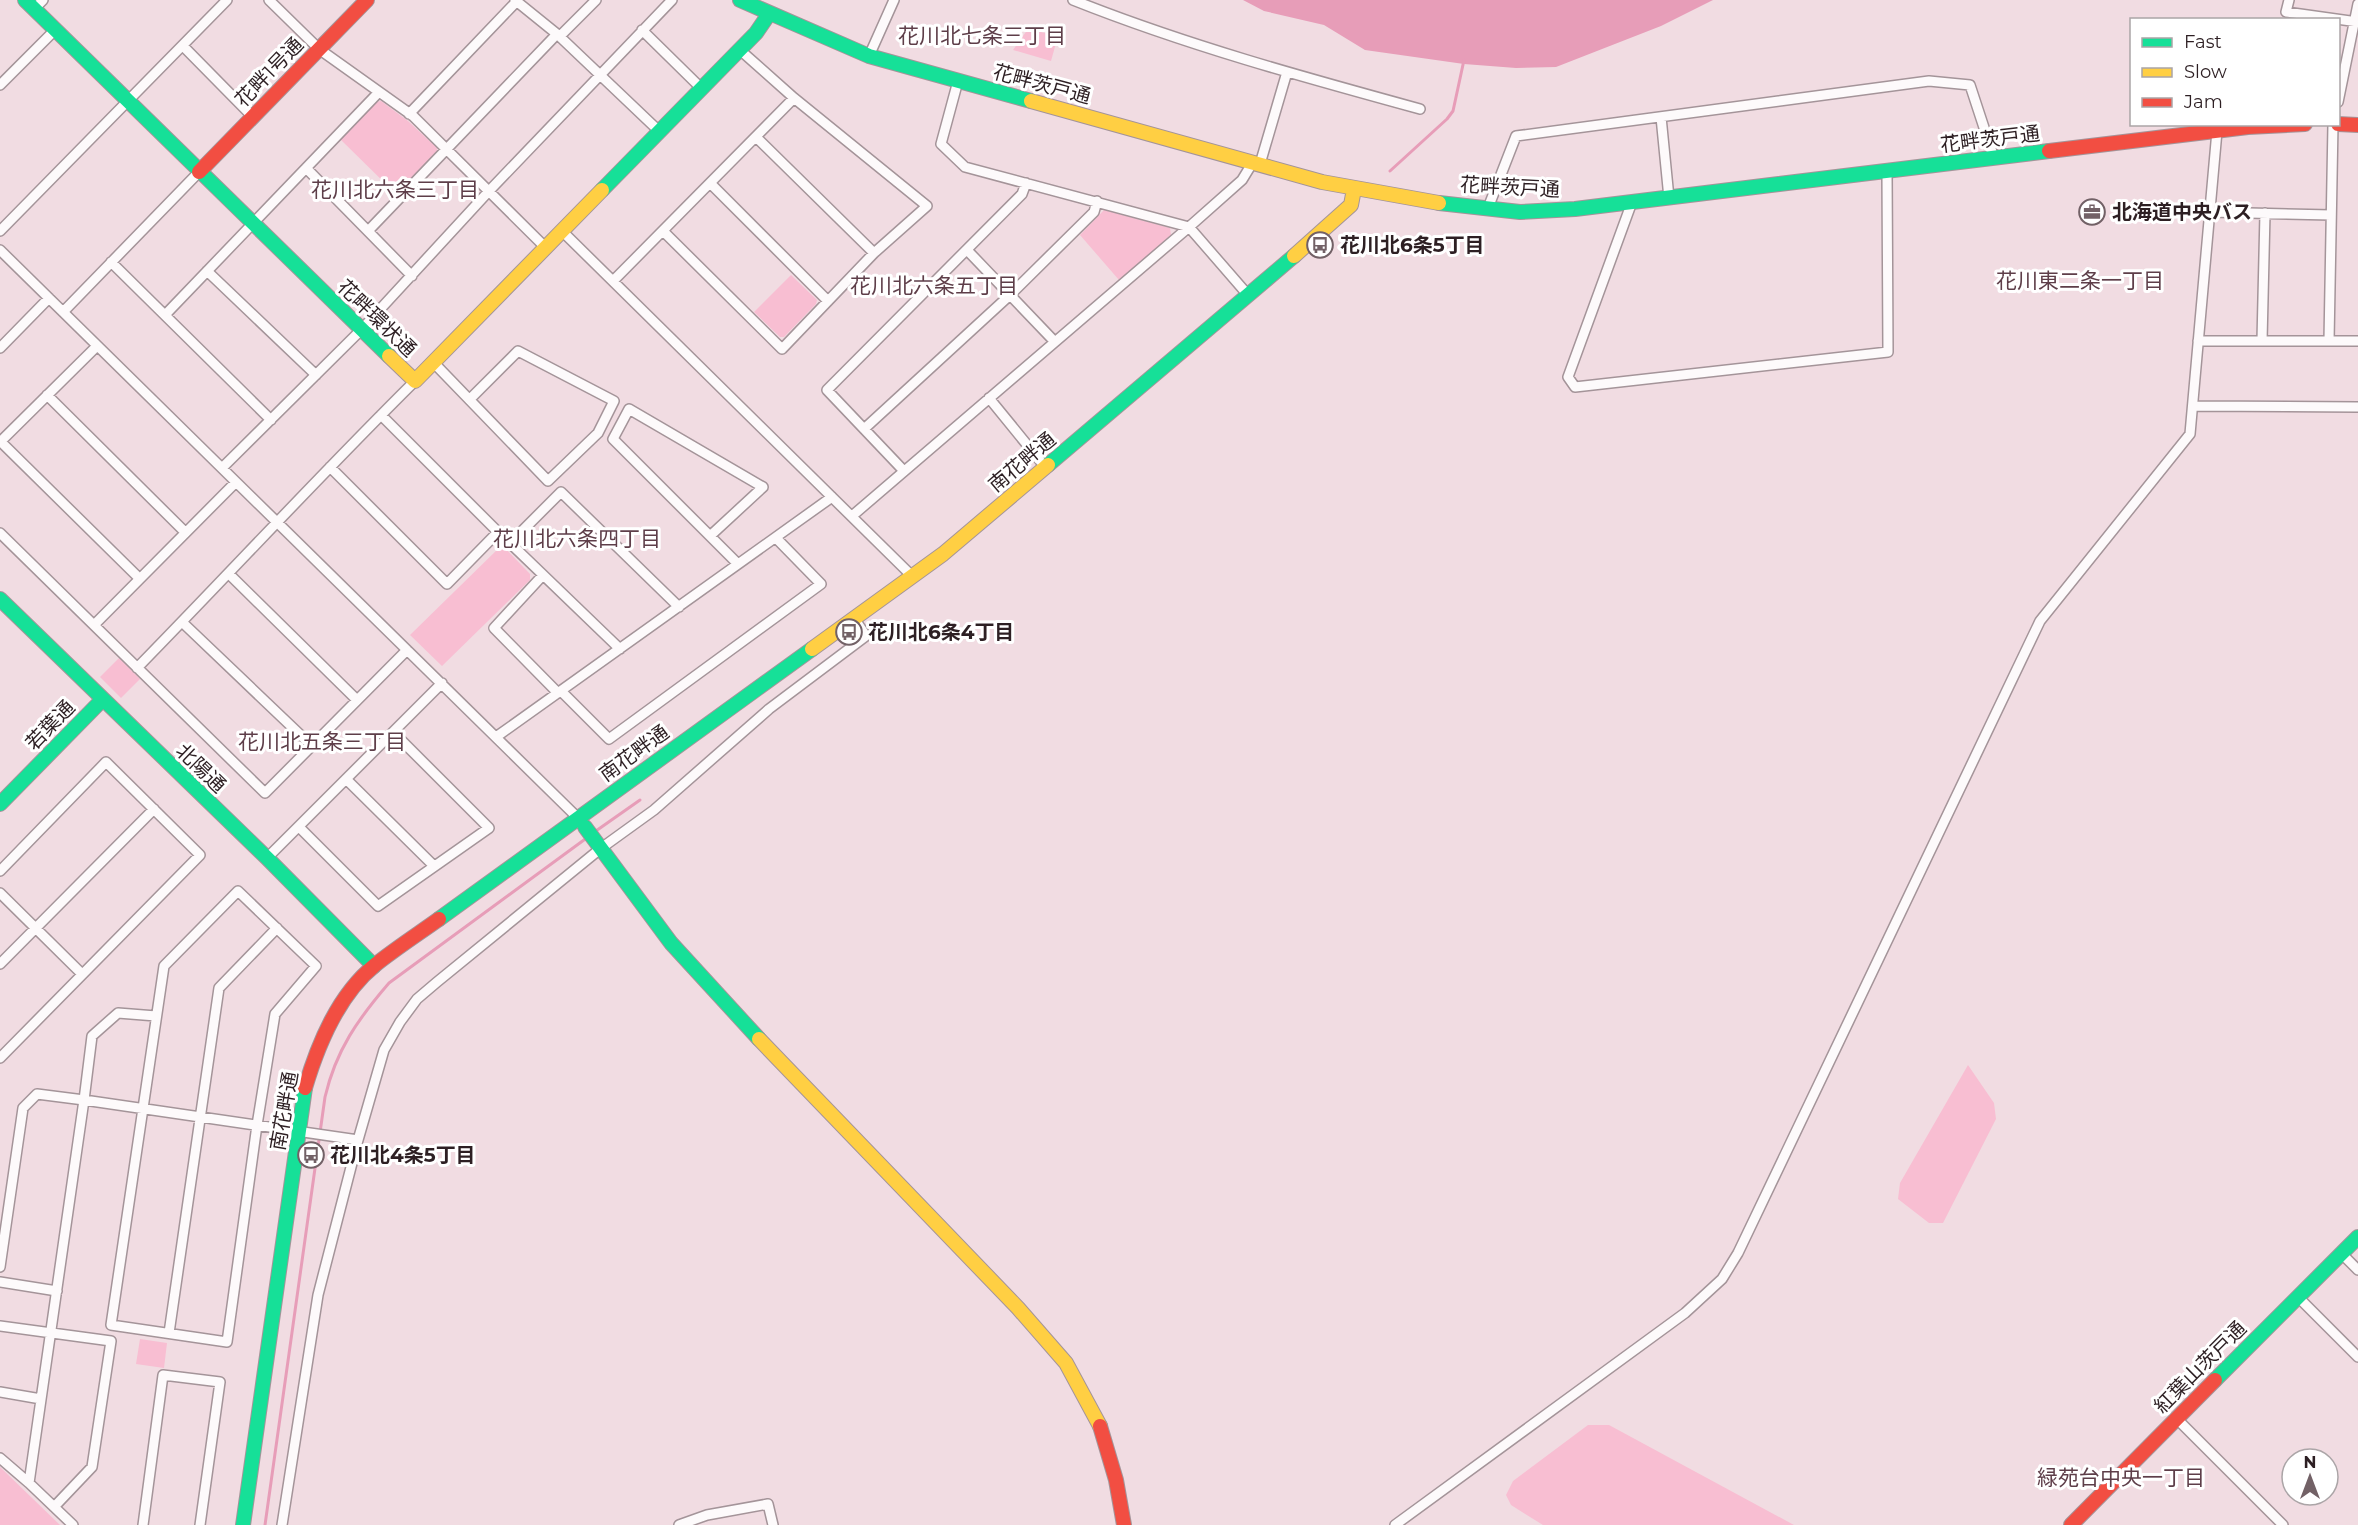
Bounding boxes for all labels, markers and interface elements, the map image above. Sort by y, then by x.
legend [2130,18,2340,126]
district label: 花川北七条三丁目 [898,23,1066,48]
text: Fast [2184,31,2222,53]
street label: 花畔1号通 [230,32,308,112]
street label: 花畔茨戸通 [991,59,1093,109]
text: Slow [2184,61,2227,83]
text: Jam [2183,91,2223,113]
street label: 花畔茨戸通 [1939,121,2041,157]
street label: 花畔茨戸通 [1459,172,1561,202]
district label: 花川北六条三丁目 [311,177,479,202]
office icon: 北海道中央バス [2077,197,2107,227]
place label: 北海道中央バス [2112,200,2252,224]
bus stop icon: 花川北6条5丁目 [1305,230,1335,260]
place label: 花川北6条5丁目 [1340,233,1485,257]
district label: 花川東二条一丁目 [1996,268,2164,293]
district label: 花川北六条五丁目 [850,273,1018,298]
street label: 花畔環状通 [333,275,421,361]
street label: 南花畔通 [984,427,1060,497]
district label: 花川北六条四丁目 [493,526,661,551]
bus stop icon: 花川北6条4丁目 [834,617,864,647]
place label: 花川北6条4丁目 [868,620,1015,644]
street label: 若葉通 [21,695,79,755]
street label: 南花畔通 [595,720,673,786]
district label: 花川北五条三丁目 [238,729,406,754]
street label: 北陽通 [171,739,231,797]
street label: 南花畔通 [265,1070,303,1152]
bus stop icon: 花川北4条5丁目 [296,1140,326,1170]
place label: 花川北4条5丁目 [330,1143,476,1167]
street label: 紅葉山茨戸通 [2149,1316,2251,1418]
north arrow [2280,1447,2340,1507]
text: N [2304,1453,2316,1472]
district label: 緑苑台中央一丁目 [2037,1465,2205,1490]

